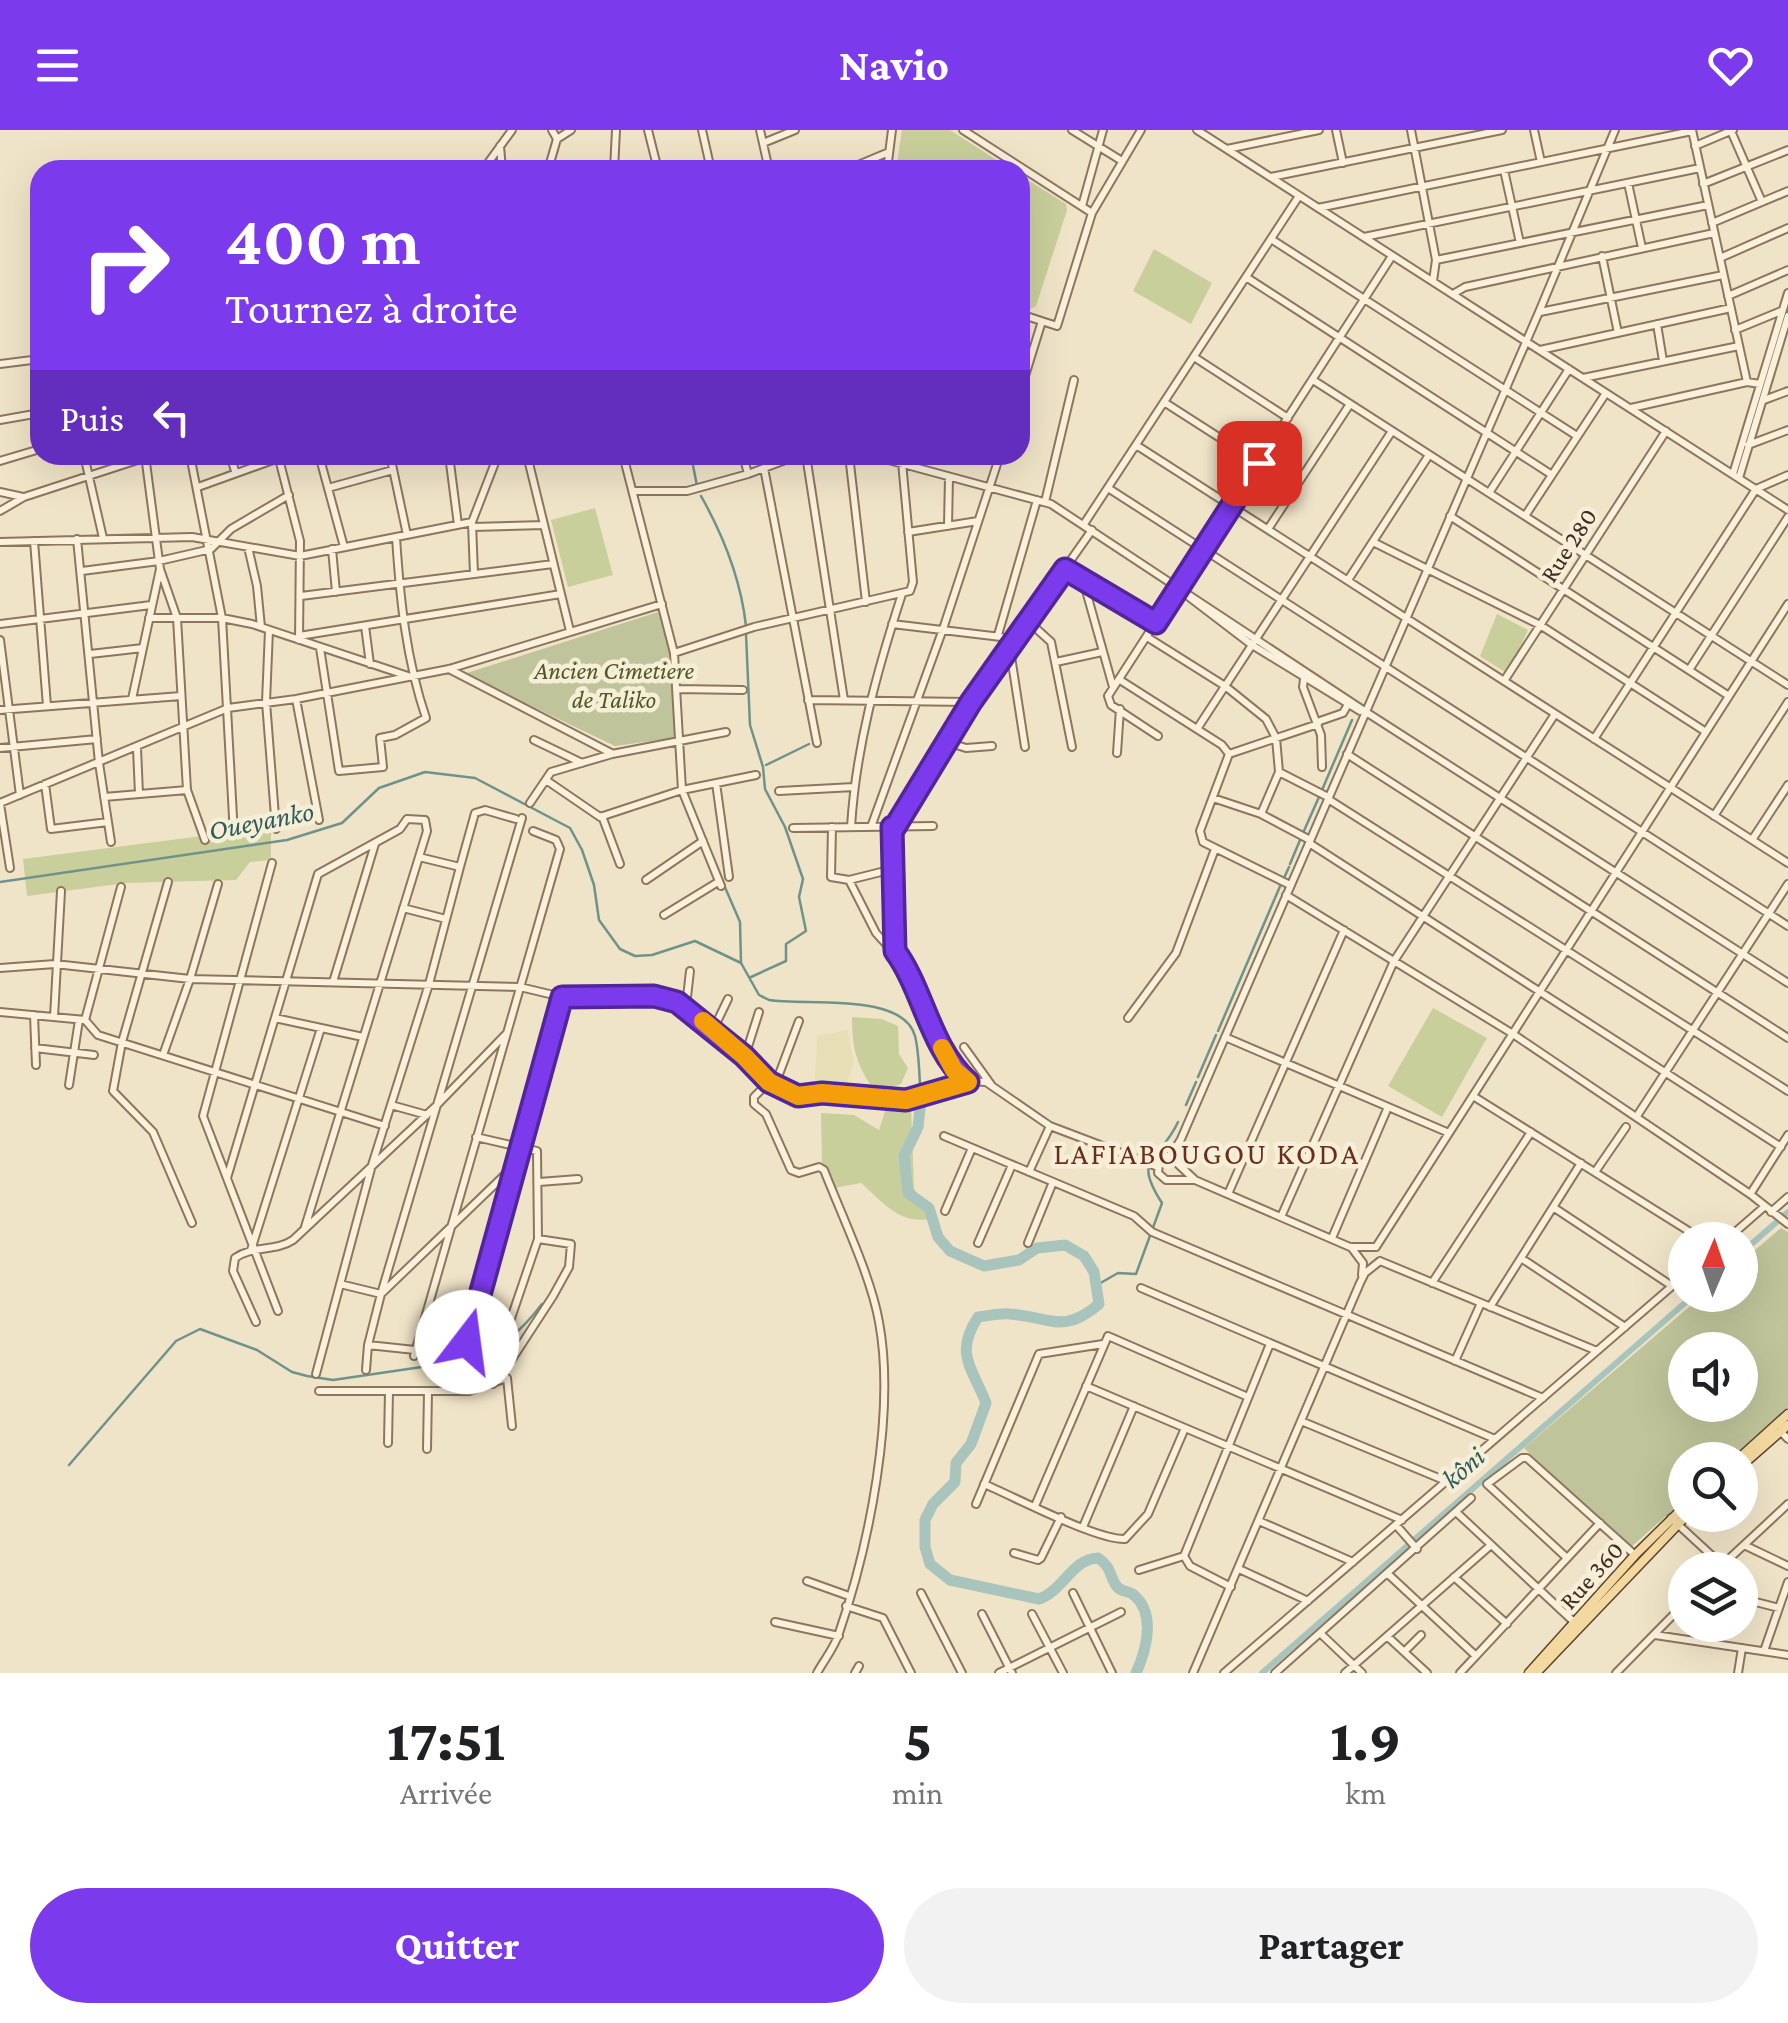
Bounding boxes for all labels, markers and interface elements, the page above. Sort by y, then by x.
icon: menu [30,38,85,93]
icon: heart [1703,38,1758,93]
text: Navio [839,40,949,90]
icon: right [60,200,190,330]
text: 400 m [225,201,421,279]
text: Tournez à droite [225,283,518,333]
icon: left [144,390,199,445]
text: Puis [60,397,124,439]
pin [1217,421,1302,506]
icon: arrive [1232,436,1287,491]
street label: Rue 280 [1535,504,1602,587]
park label: Ancien Cimetiere de Taliko [532,657,694,713]
water label: Oueyanko [206,795,316,846]
district label: LAFIABOUGOU KODA [1053,1137,1361,1170]
north arrow [1668,1222,1758,1312]
map controls [1668,1222,1758,1642]
position arrow [415,1290,519,1394]
button: sound [1668,1332,1758,1422]
water label: kôni [1436,1440,1491,1494]
button: search [1668,1442,1758,1532]
street label: Rue 360 [1554,1536,1629,1615]
button: layers [1668,1552,1758,1642]
text: 17:51 [387,1706,505,1773]
text: 5 [903,1706,932,1773]
text: 1.9 [1330,1706,1401,1773]
text: Arrivée [400,1775,492,1811]
text: min [892,1775,943,1811]
text: km [1345,1775,1386,1811]
button: Quitter [30,1888,884,2003]
button: Partager [904,1888,1758,2003]

